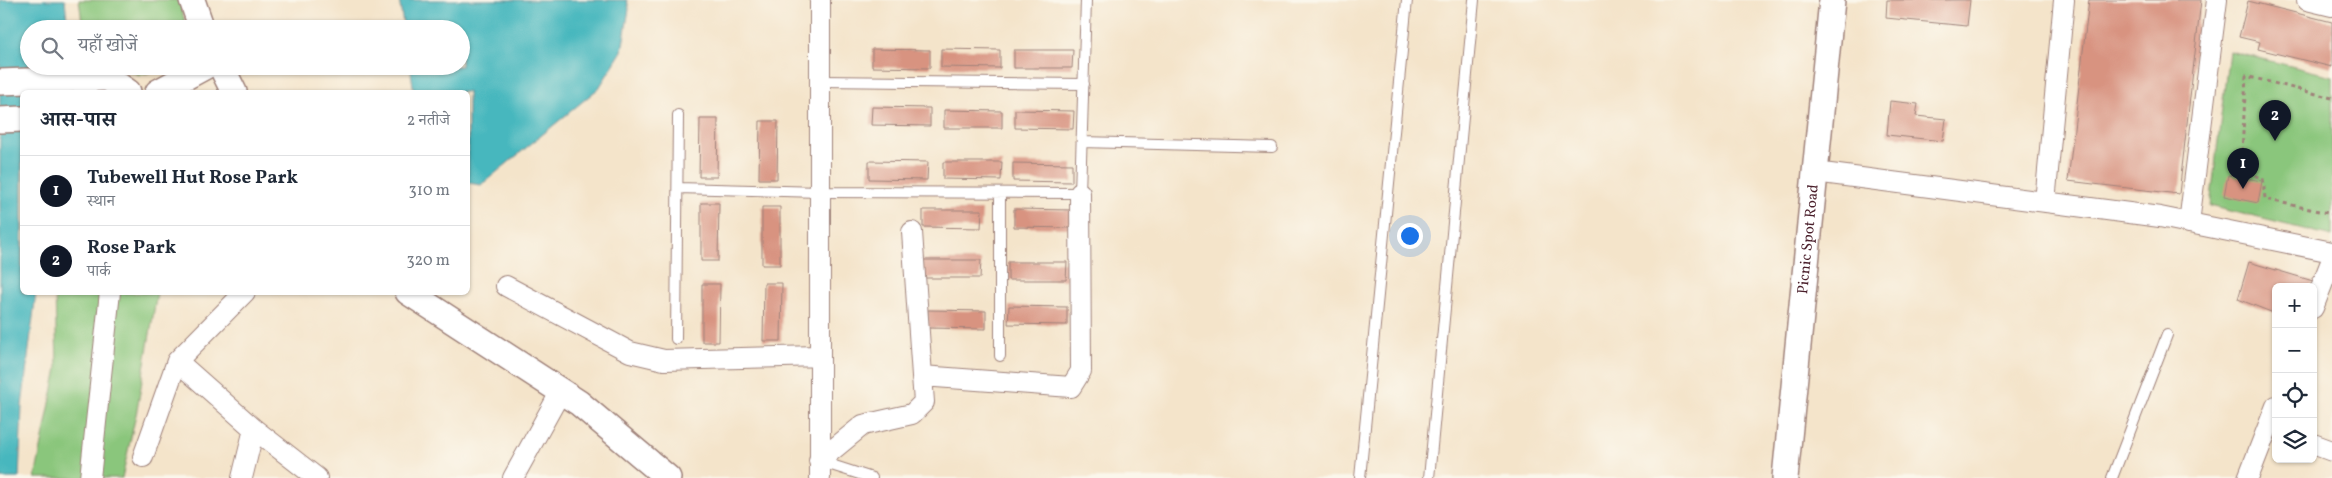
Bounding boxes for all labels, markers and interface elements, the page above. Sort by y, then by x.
search box [20,20,470,75]
text: यहाँ खोजें [78,33,137,59]
icon: search [38,34,66,62]
pin: 2 [2259,100,2291,141]
text: आस-पास [40,106,116,135]
text: 2 नतीजे [407,110,450,132]
pin: 1 [2227,148,2259,189]
text: Tubewell Hut Rose Park [87,165,298,191]
text: 1 [53,180,59,202]
text: 310 m [409,180,450,202]
street label: Picnic Spot Road [1793,183,1824,295]
text: स्थान [87,191,115,213]
your location [1397,223,1423,249]
text: Rose Park [87,235,176,261]
text: 2 [52,250,60,272]
text: 320 m [406,250,450,272]
text: पार्क [87,261,111,283]
map controls [2272,283,2317,463]
button: + [2272,283,2317,328]
button: − [2272,328,2317,373]
button: locate [2272,373,2317,418]
button: layers [2272,418,2317,463]

